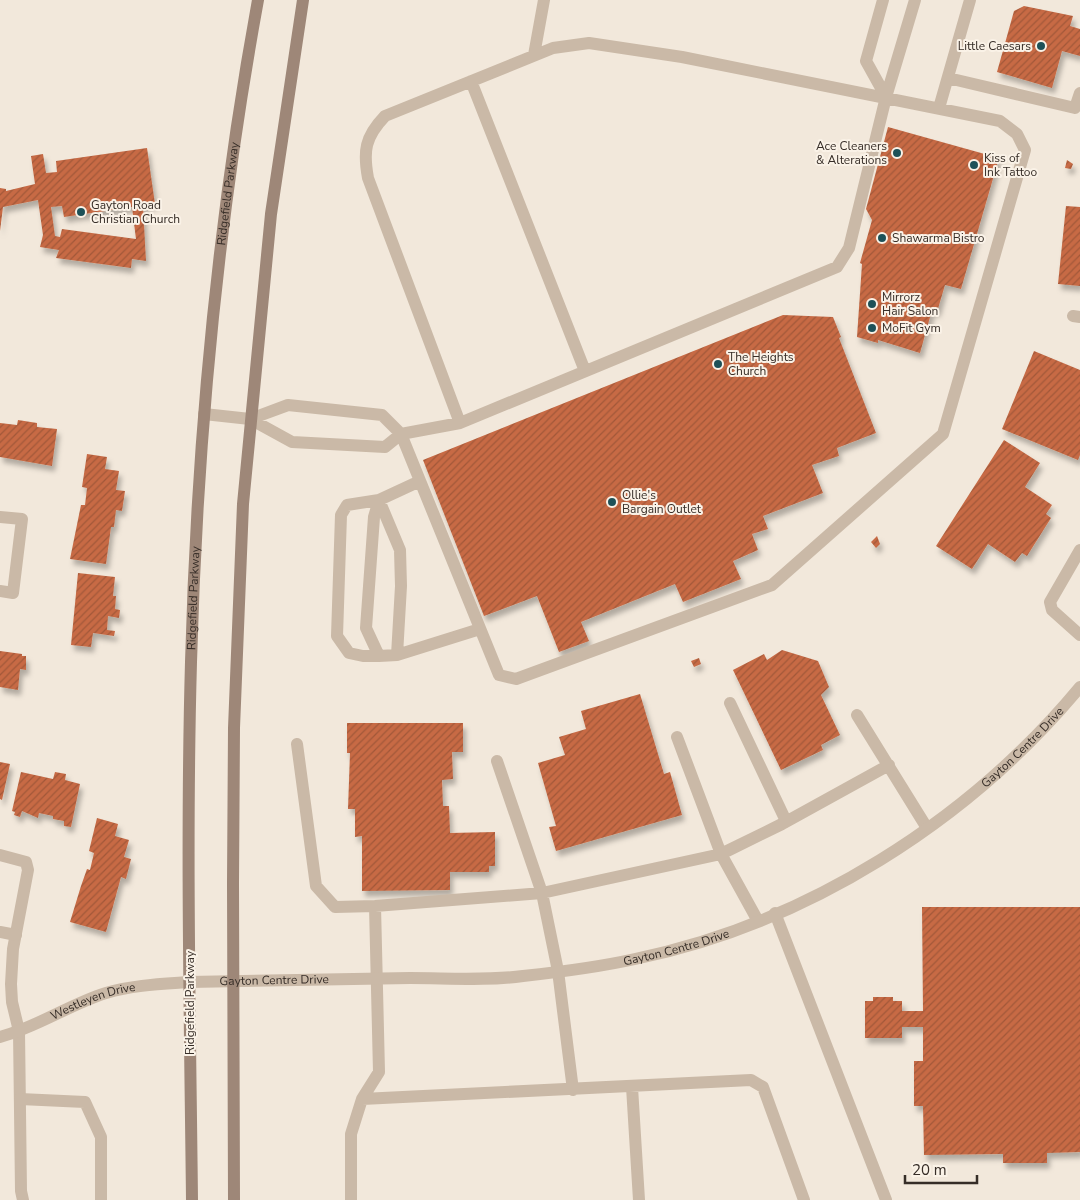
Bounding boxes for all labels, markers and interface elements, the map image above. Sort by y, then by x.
place label: Little Caesars [958,38,1031,54]
marker: Little Caesars [1035,40,1047,52]
place label: Ace Cleaners & Alterations [816,138,887,168]
street label: Ridgefield Parkway [213,140,243,246]
marker: Ace Cleaners & Alterations [891,147,903,159]
place label: Kiss of Ink Tattoo [984,150,1037,180]
marker: Kiss of Ink Tattoo [968,159,980,171]
place label: Gayton Road Christian Church [91,197,180,227]
marker: Gayton Road Christian Church [75,206,87,218]
place label: Shawarma Bistro [892,230,985,246]
marker: Shawarma Bistro [876,232,888,244]
place label: Mirrorz Hair Salon [882,289,938,319]
marker: Mirrorz Hair Salon [866,298,878,310]
place label: MoFit Gym [882,320,941,336]
marker: MoFit Gym [866,322,878,334]
place label: The Heights Church [728,349,794,379]
marker: The Heights Church [712,358,724,370]
place label: Ollie's Bargain Outlet [622,487,702,517]
marker: Ollie's Bargain Outlet [606,496,618,508]
street label: Ridgefield Parkway [183,545,204,650]
street label: Gayton Centre Drive [978,703,1067,791]
street label: Gayton Centre Drive [622,925,731,969]
street label: Ridgefield Parkway [182,950,198,1055]
street label: Gayton Centre Drive [219,971,329,989]
street label: Westleyen Drive [48,979,136,1024]
scale bar [905,1152,978,1184]
text: 20 m [912,1160,947,1180]

